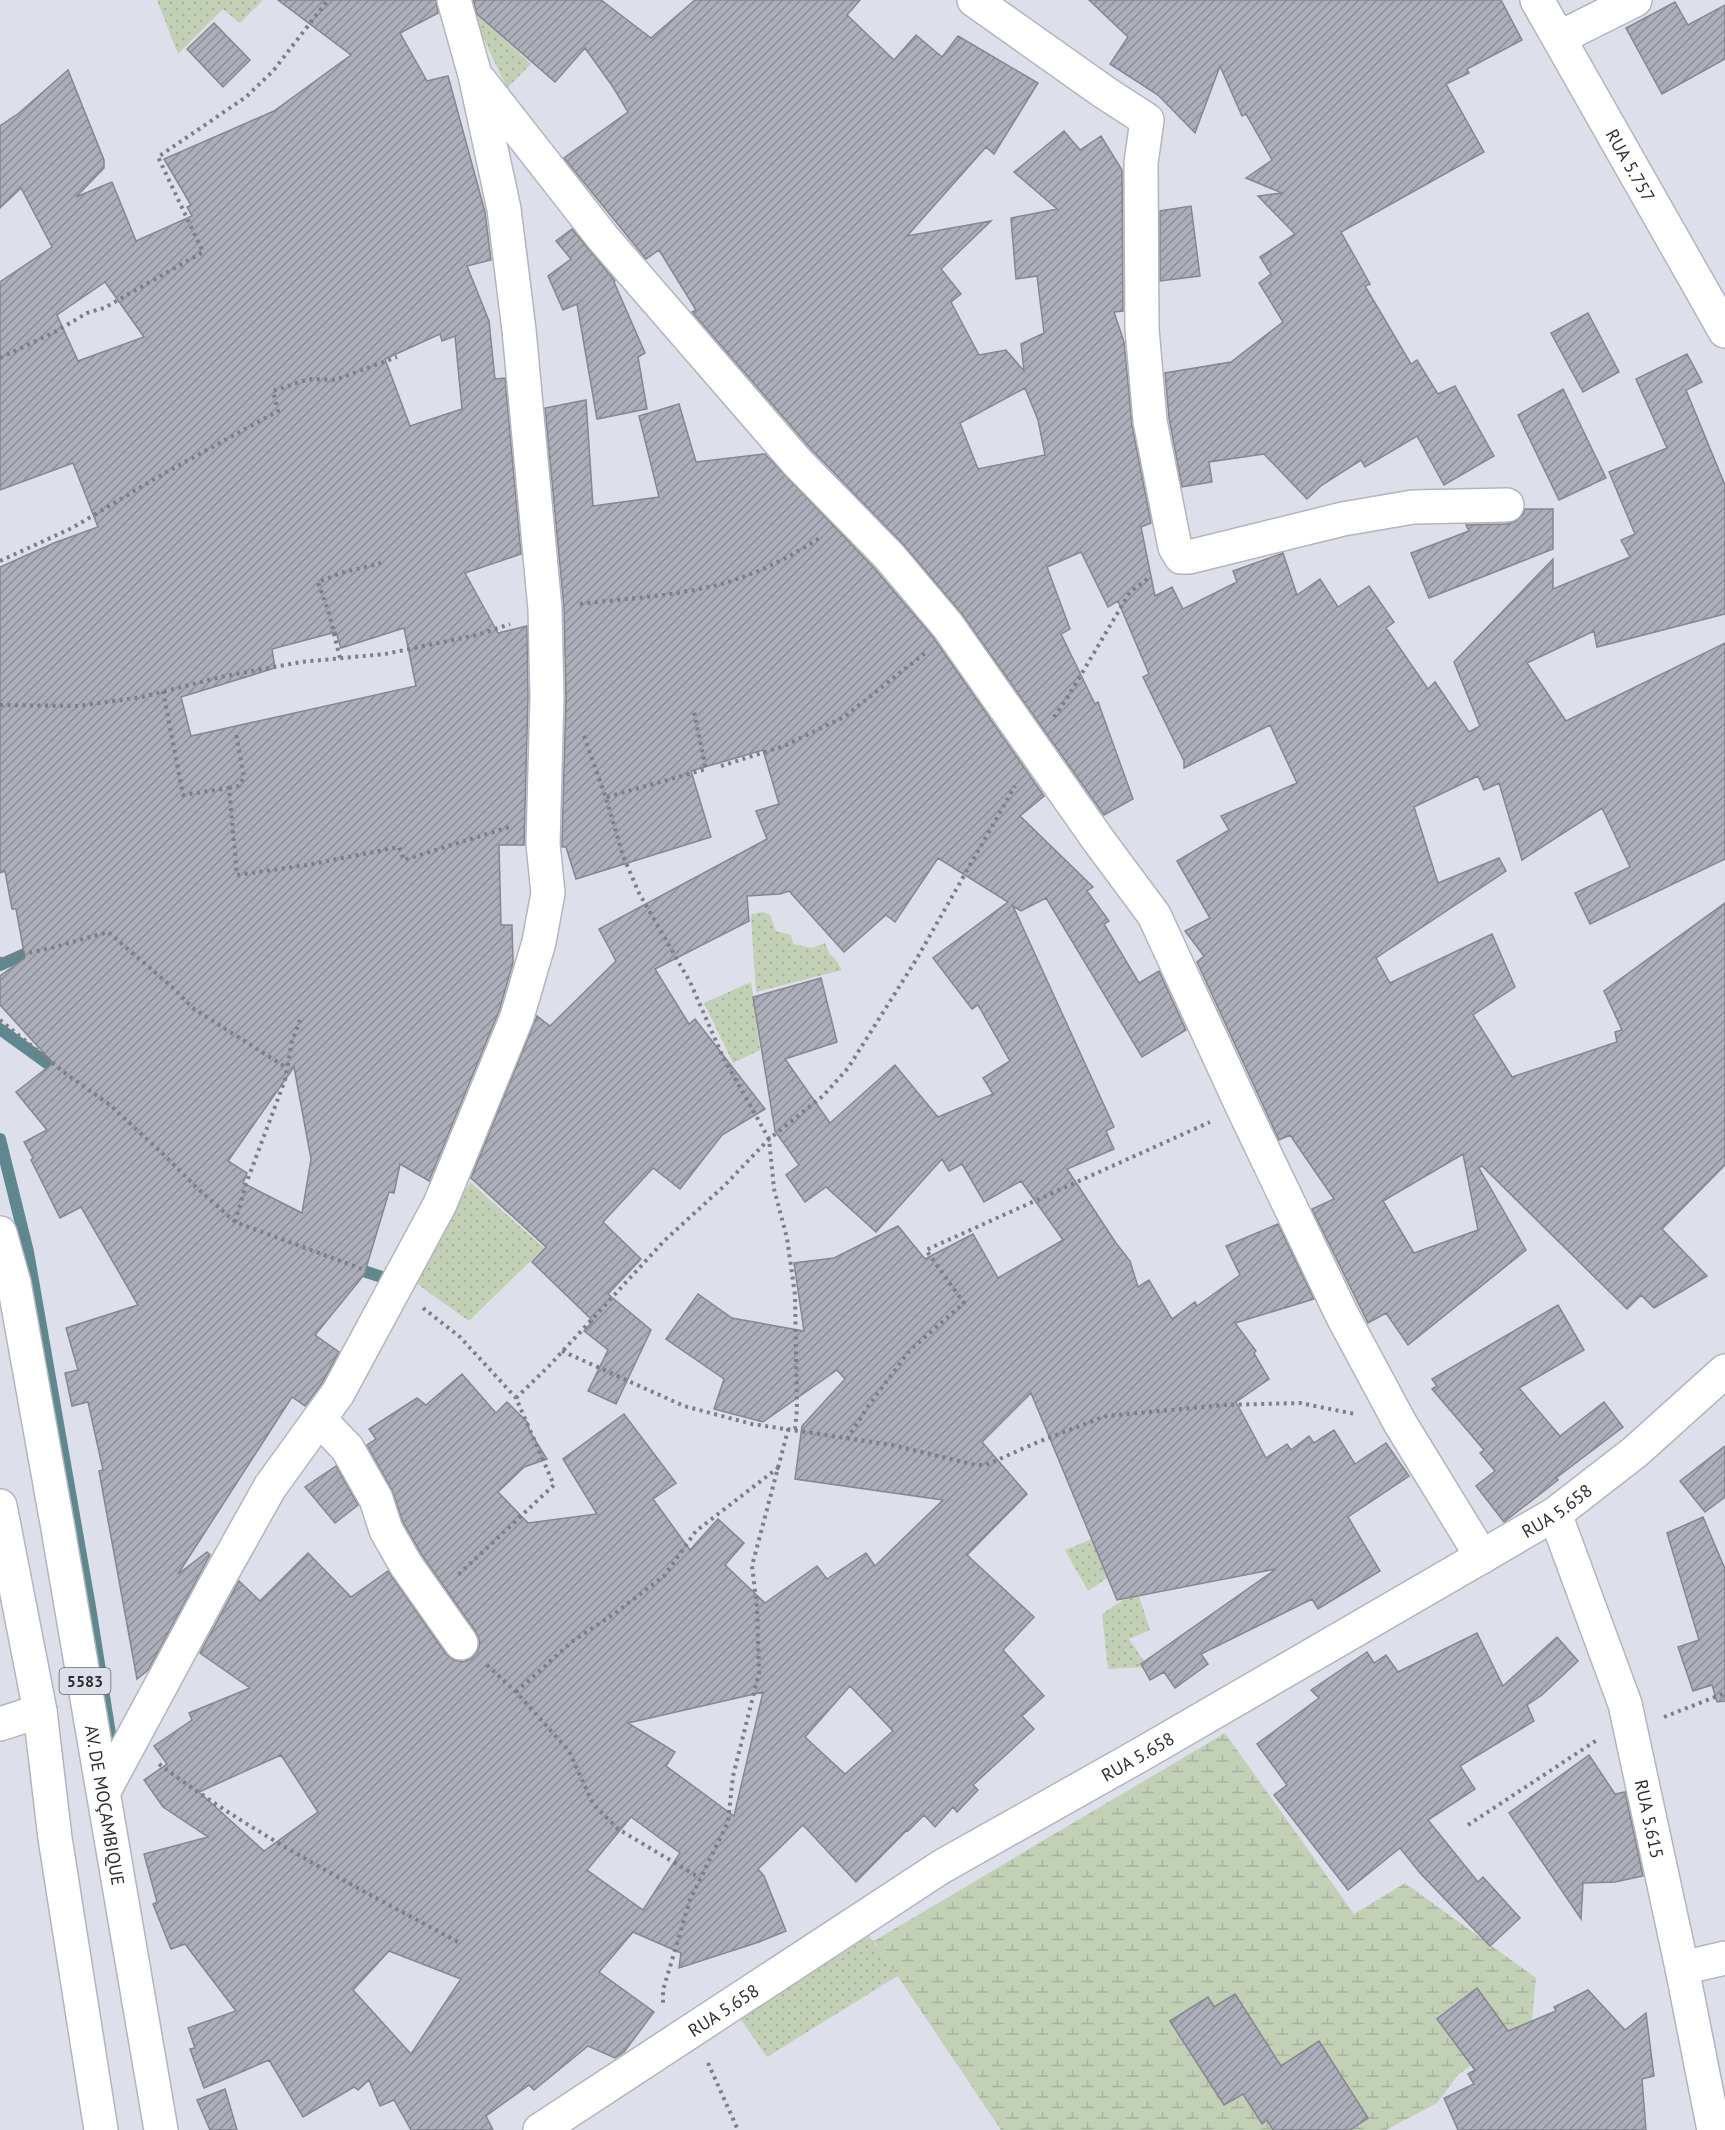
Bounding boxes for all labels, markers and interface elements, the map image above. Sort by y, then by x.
street label: RUA 5.757 [1601,125,1661,206]
street label: RUA 5.658 [1517,1478,1596,1542]
road number: 5583 [60,1668,110,1694]
street label: AV. DE MOÇAMBIQUE [80,1723,130,1887]
street label: RUA 5.658 [1097,1726,1178,1786]
street label: RUA 5.615 [1630,1777,1670,1860]
street label: RUA 5.658 [683,1978,763,2041]

